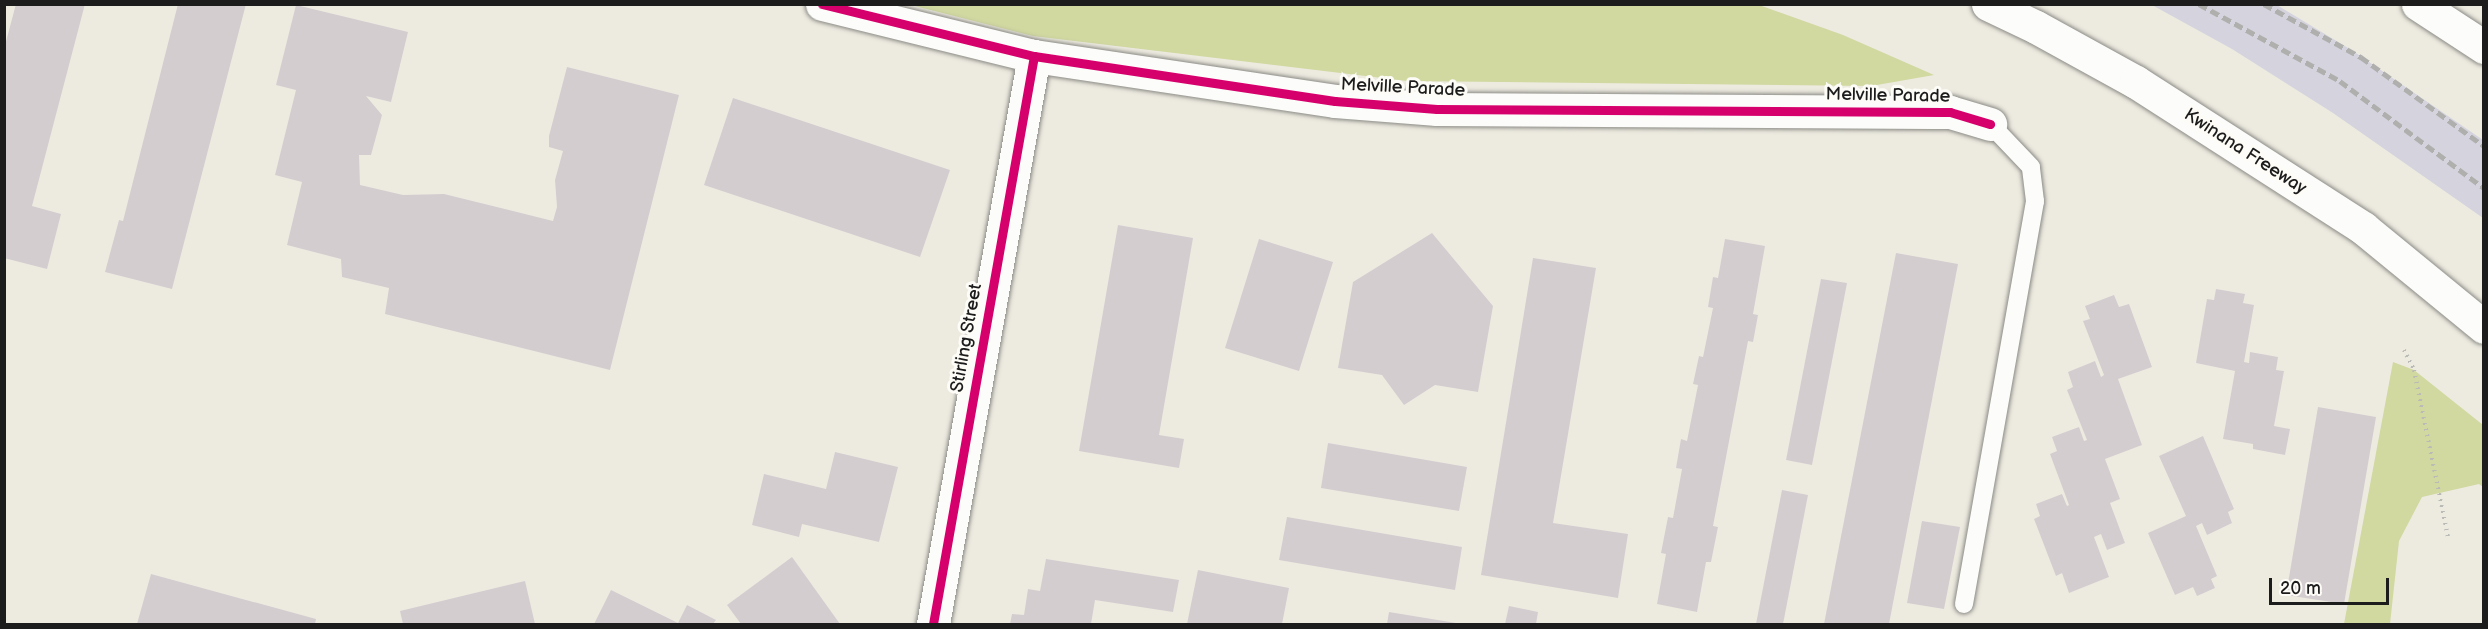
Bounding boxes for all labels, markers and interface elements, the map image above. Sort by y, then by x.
street label: Melville Parade [1340,74,1466,102]
street label: Melville Parade [1826,84,1950,108]
street label: Kwinana Freeway [2180,104,2310,200]
street label: Stirling Street [947,282,987,394]
scale bar [2272,566,2392,604]
text: 20 m [2280,578,2321,599]

